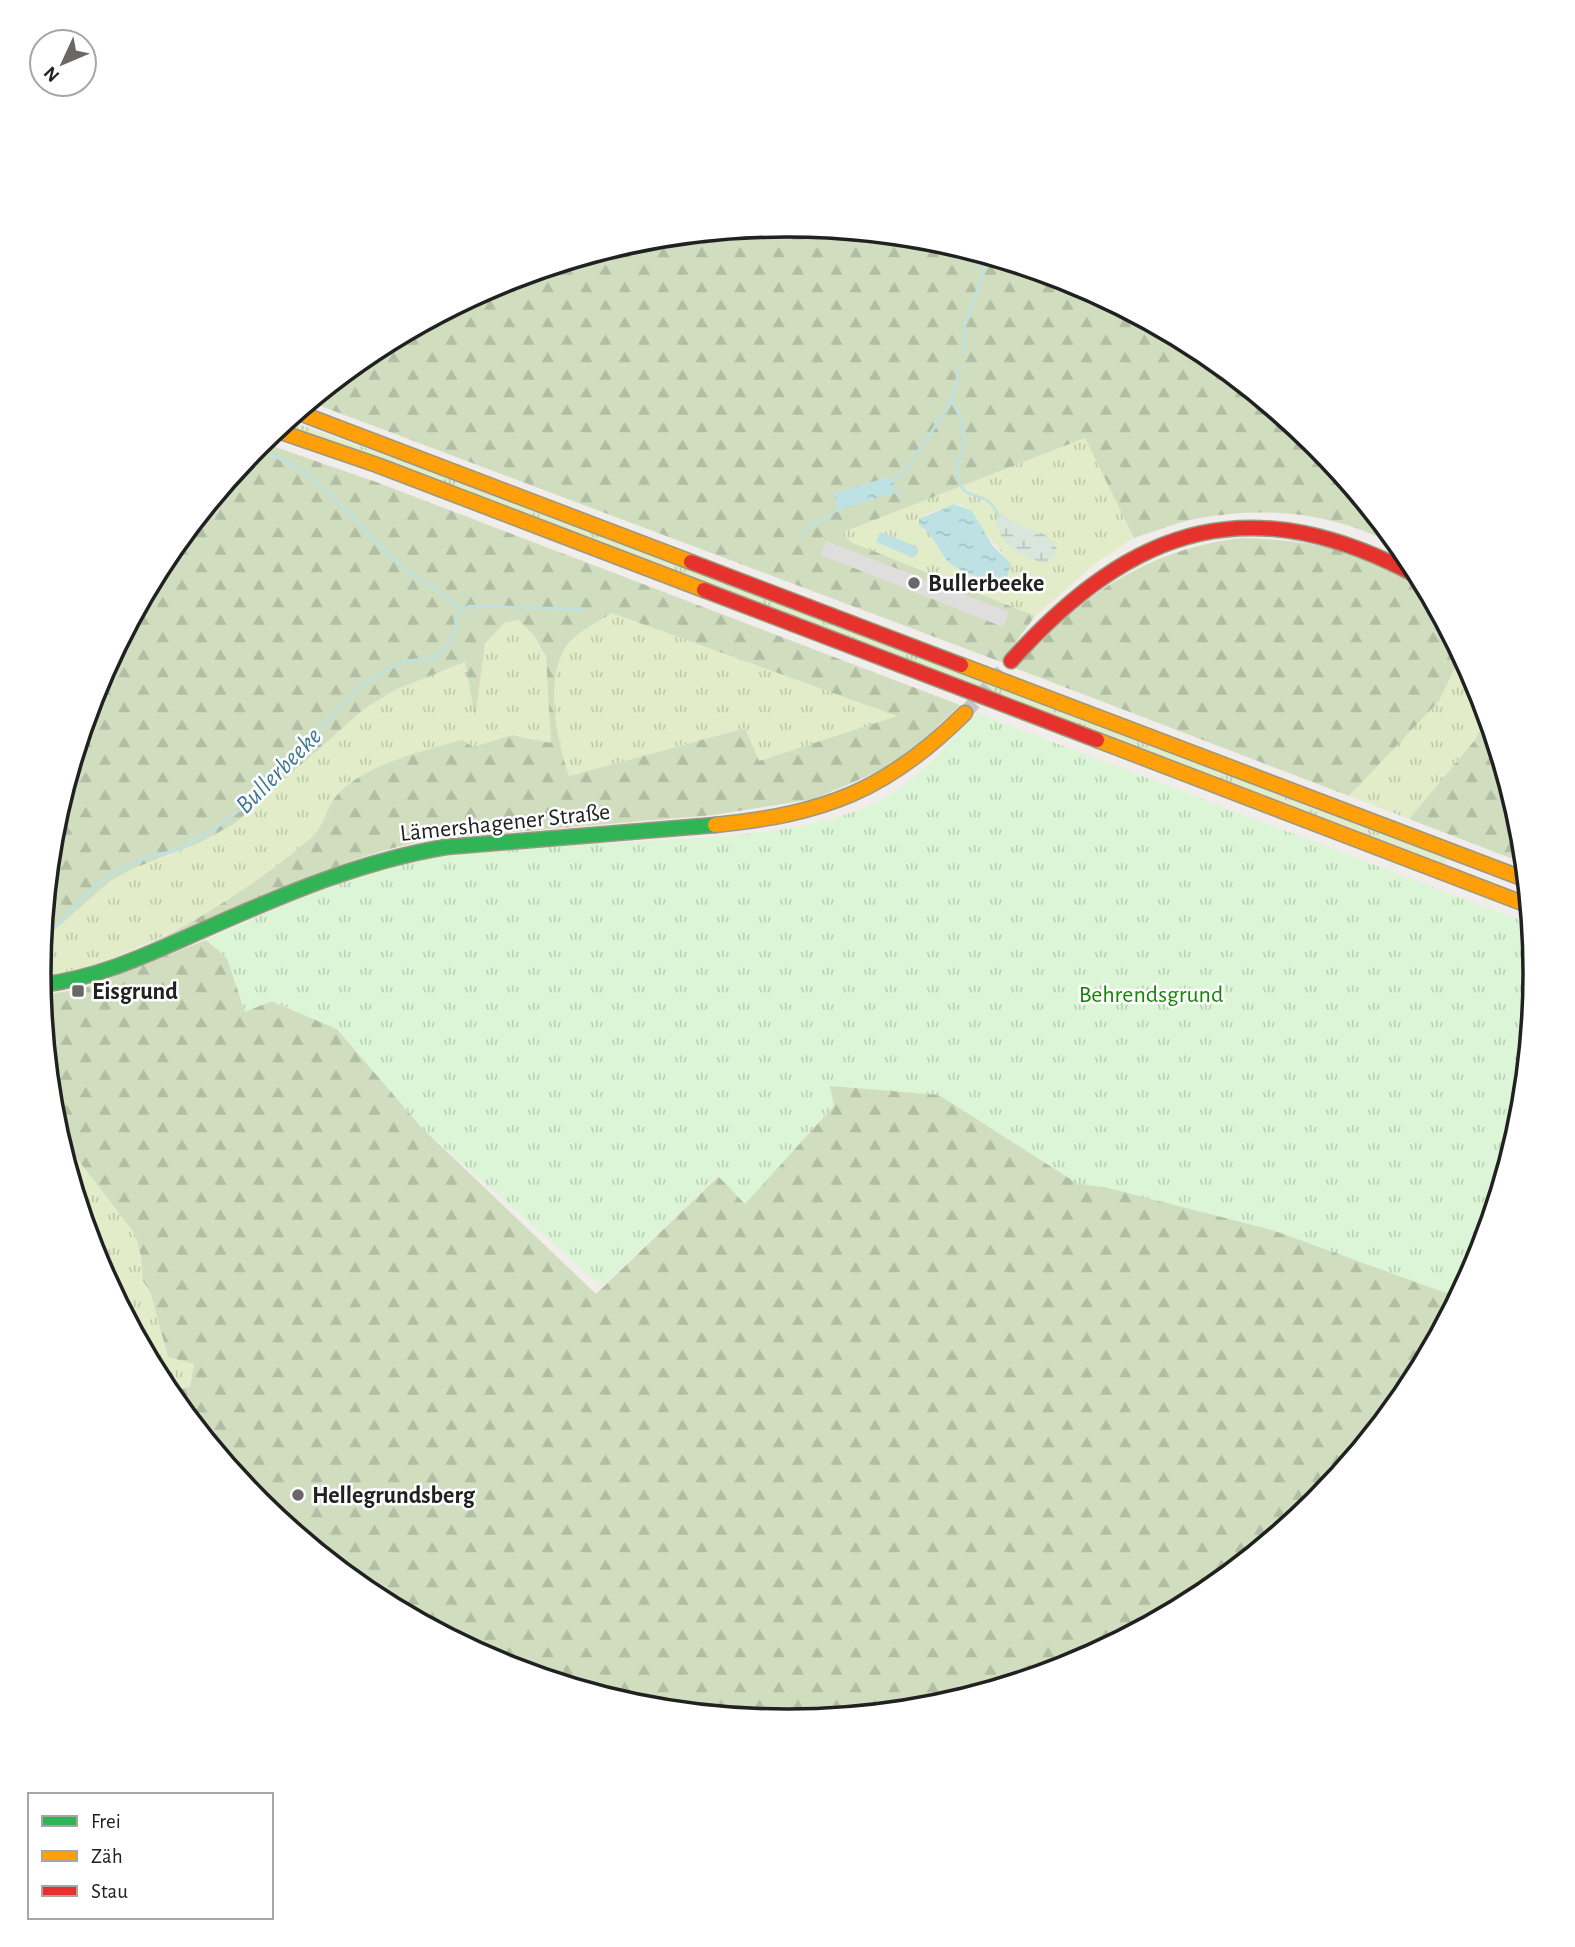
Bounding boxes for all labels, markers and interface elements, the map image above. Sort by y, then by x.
north arrow [28,28,98,98]
text: N [40,62,63,85]
place label: Bullerbeeke [928,572,1044,596]
marker: Bullerbeeke [906,575,922,591]
water label: Bullerbeeke [231,723,327,819]
street label: Lämershagener Straße [399,800,611,846]
place label: Eisgrund [92,980,178,1004]
marker: Eisgrund [70,983,86,999]
park label: Behrendsgrund [1079,983,1223,1007]
place label: Hellegrundsberg [312,1484,476,1508]
marker: Hellegrundsberg [290,1487,306,1503]
legend [28,1793,273,1919]
text: Frei [91,1811,121,1832]
text: Zäh [91,1846,123,1867]
text: Stau [91,1881,128,1902]

